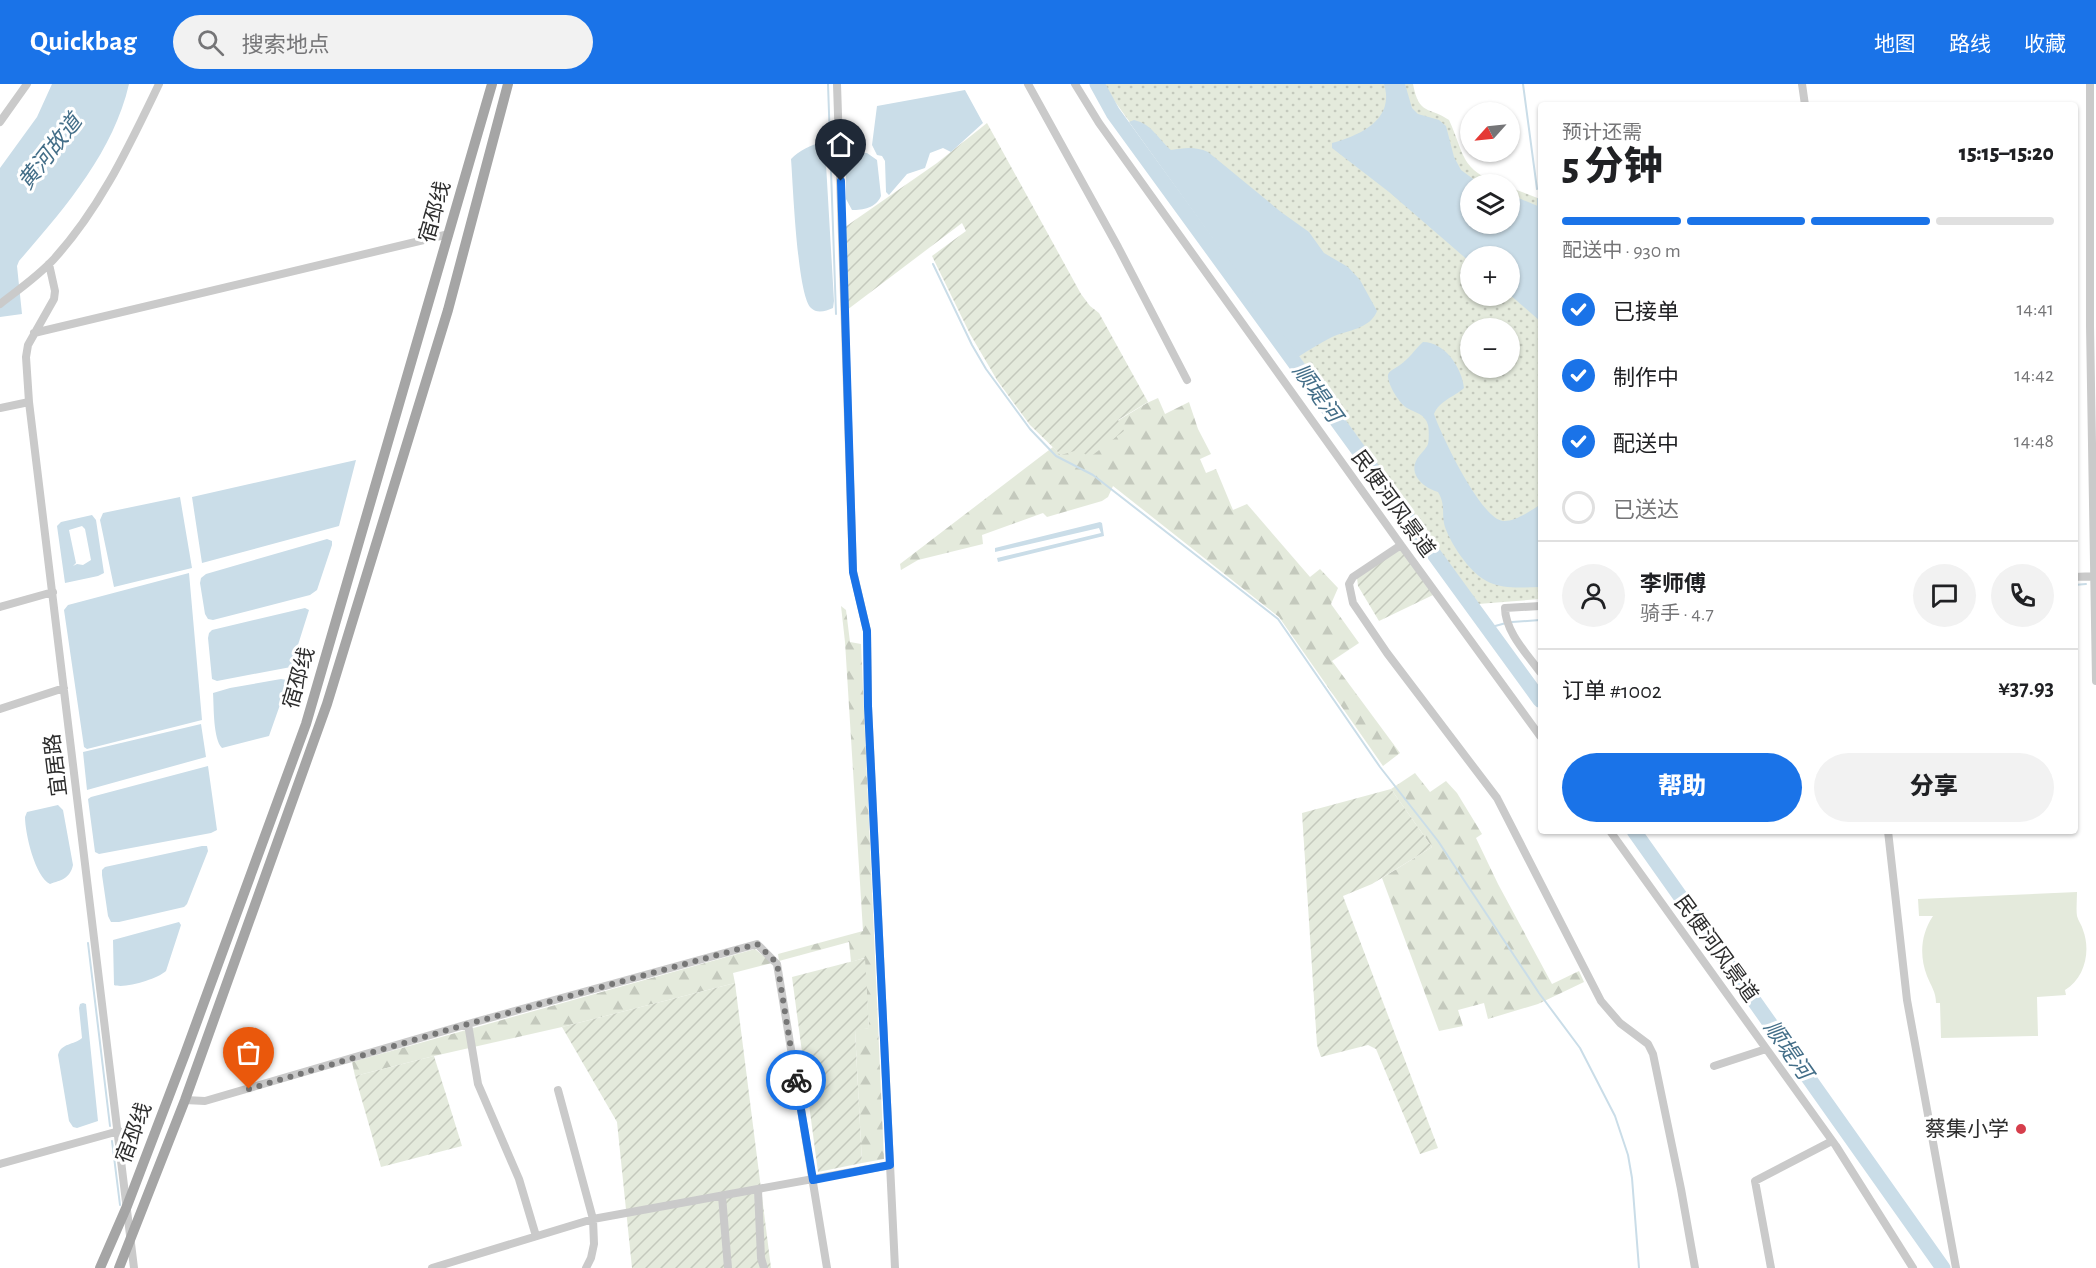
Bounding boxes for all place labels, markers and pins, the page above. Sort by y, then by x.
pin [815,119,866,181]
pin [223,1027,274,1089]
place label: 蔡集小学 [1925,1118,2009,1140]
marker: 蔡集小学 [2014,1122,2028,1136]

